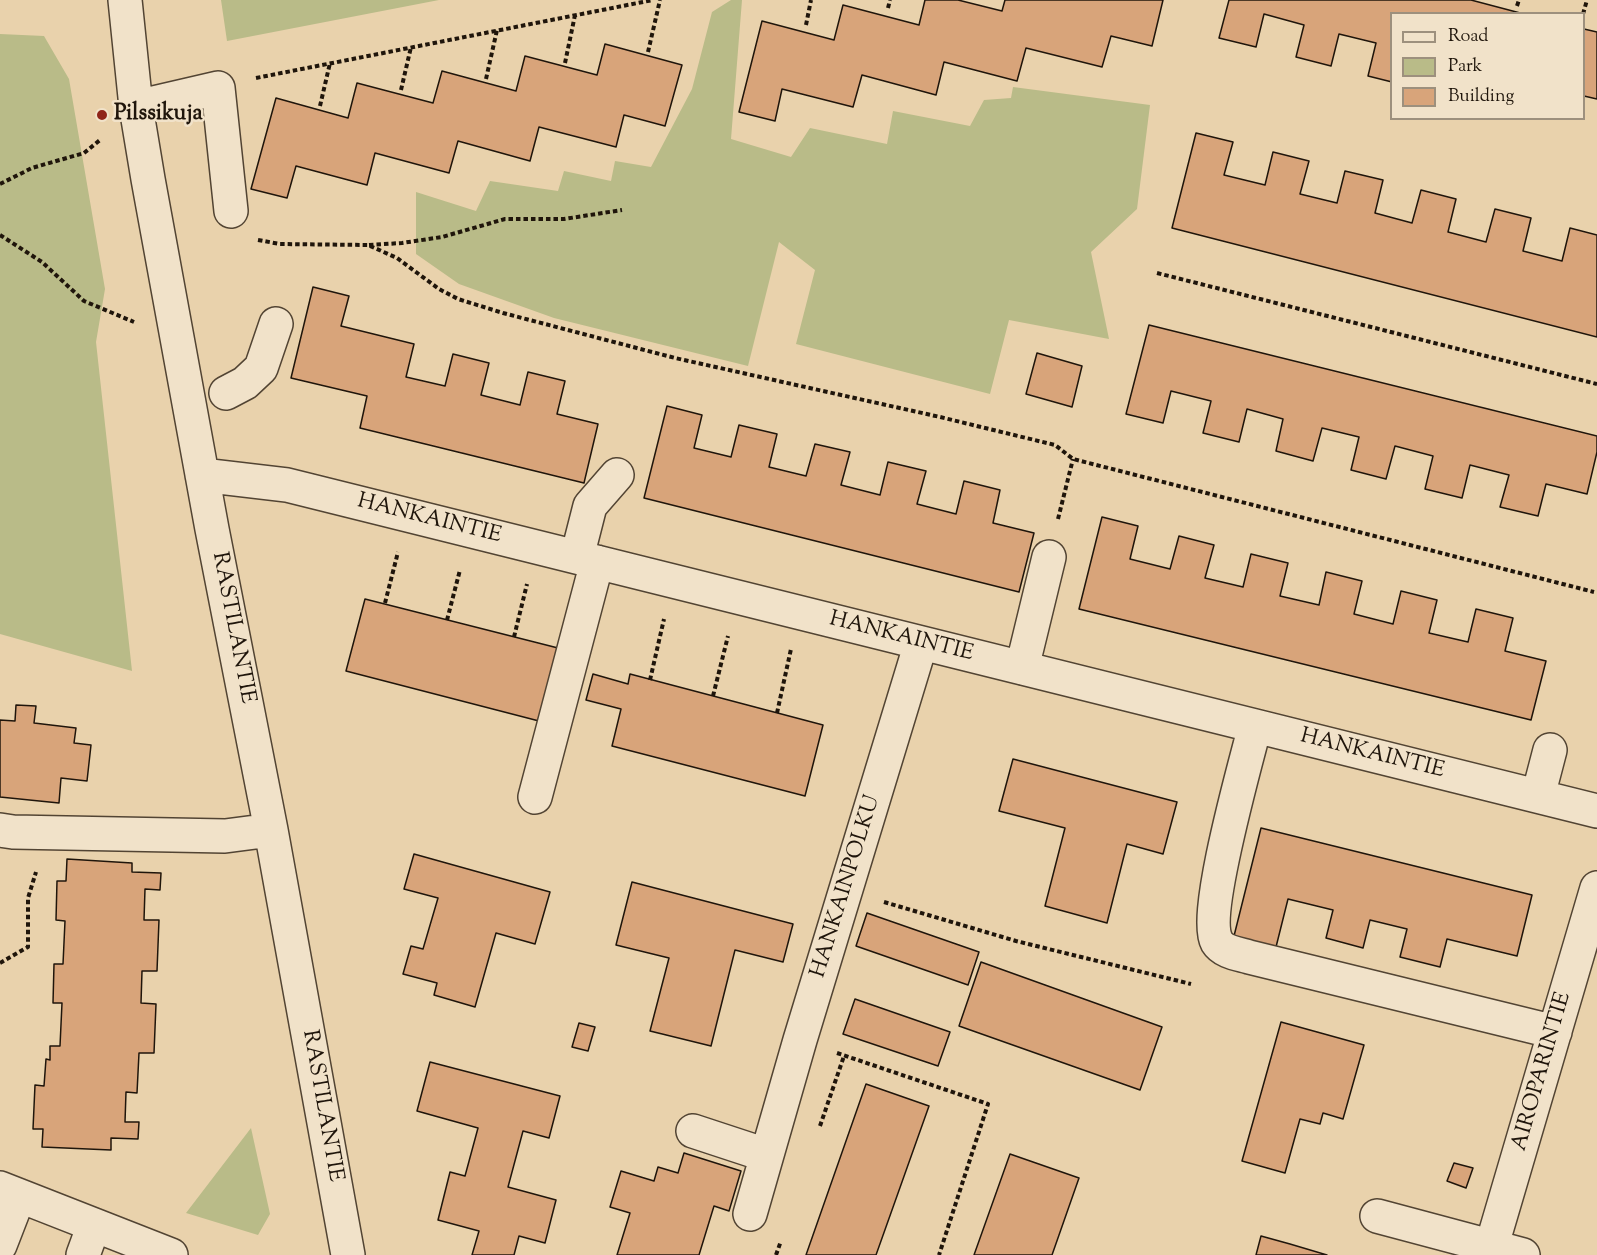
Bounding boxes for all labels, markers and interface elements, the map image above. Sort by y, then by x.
legend [1390,12,1585,120]
text: Road [1448,24,1488,50]
text: Park [1448,54,1482,80]
text: Building [1448,84,1514,110]
place label: Pilssikuja [114,102,203,128]
marker: Pilssikuja [95,108,109,122]
street label: HANKAINTIE [354,489,504,551]
street label: RASTILANTIE [204,550,260,706]
street label: HANKAINTIE [826,607,976,669]
street label: HANKAINTIE [1297,724,1447,786]
street label: HANKAINPOLKU [807,793,887,981]
street label: AIROPARINTIE [1508,990,1578,1154]
street label: RASTILANTIE [295,1028,347,1184]

